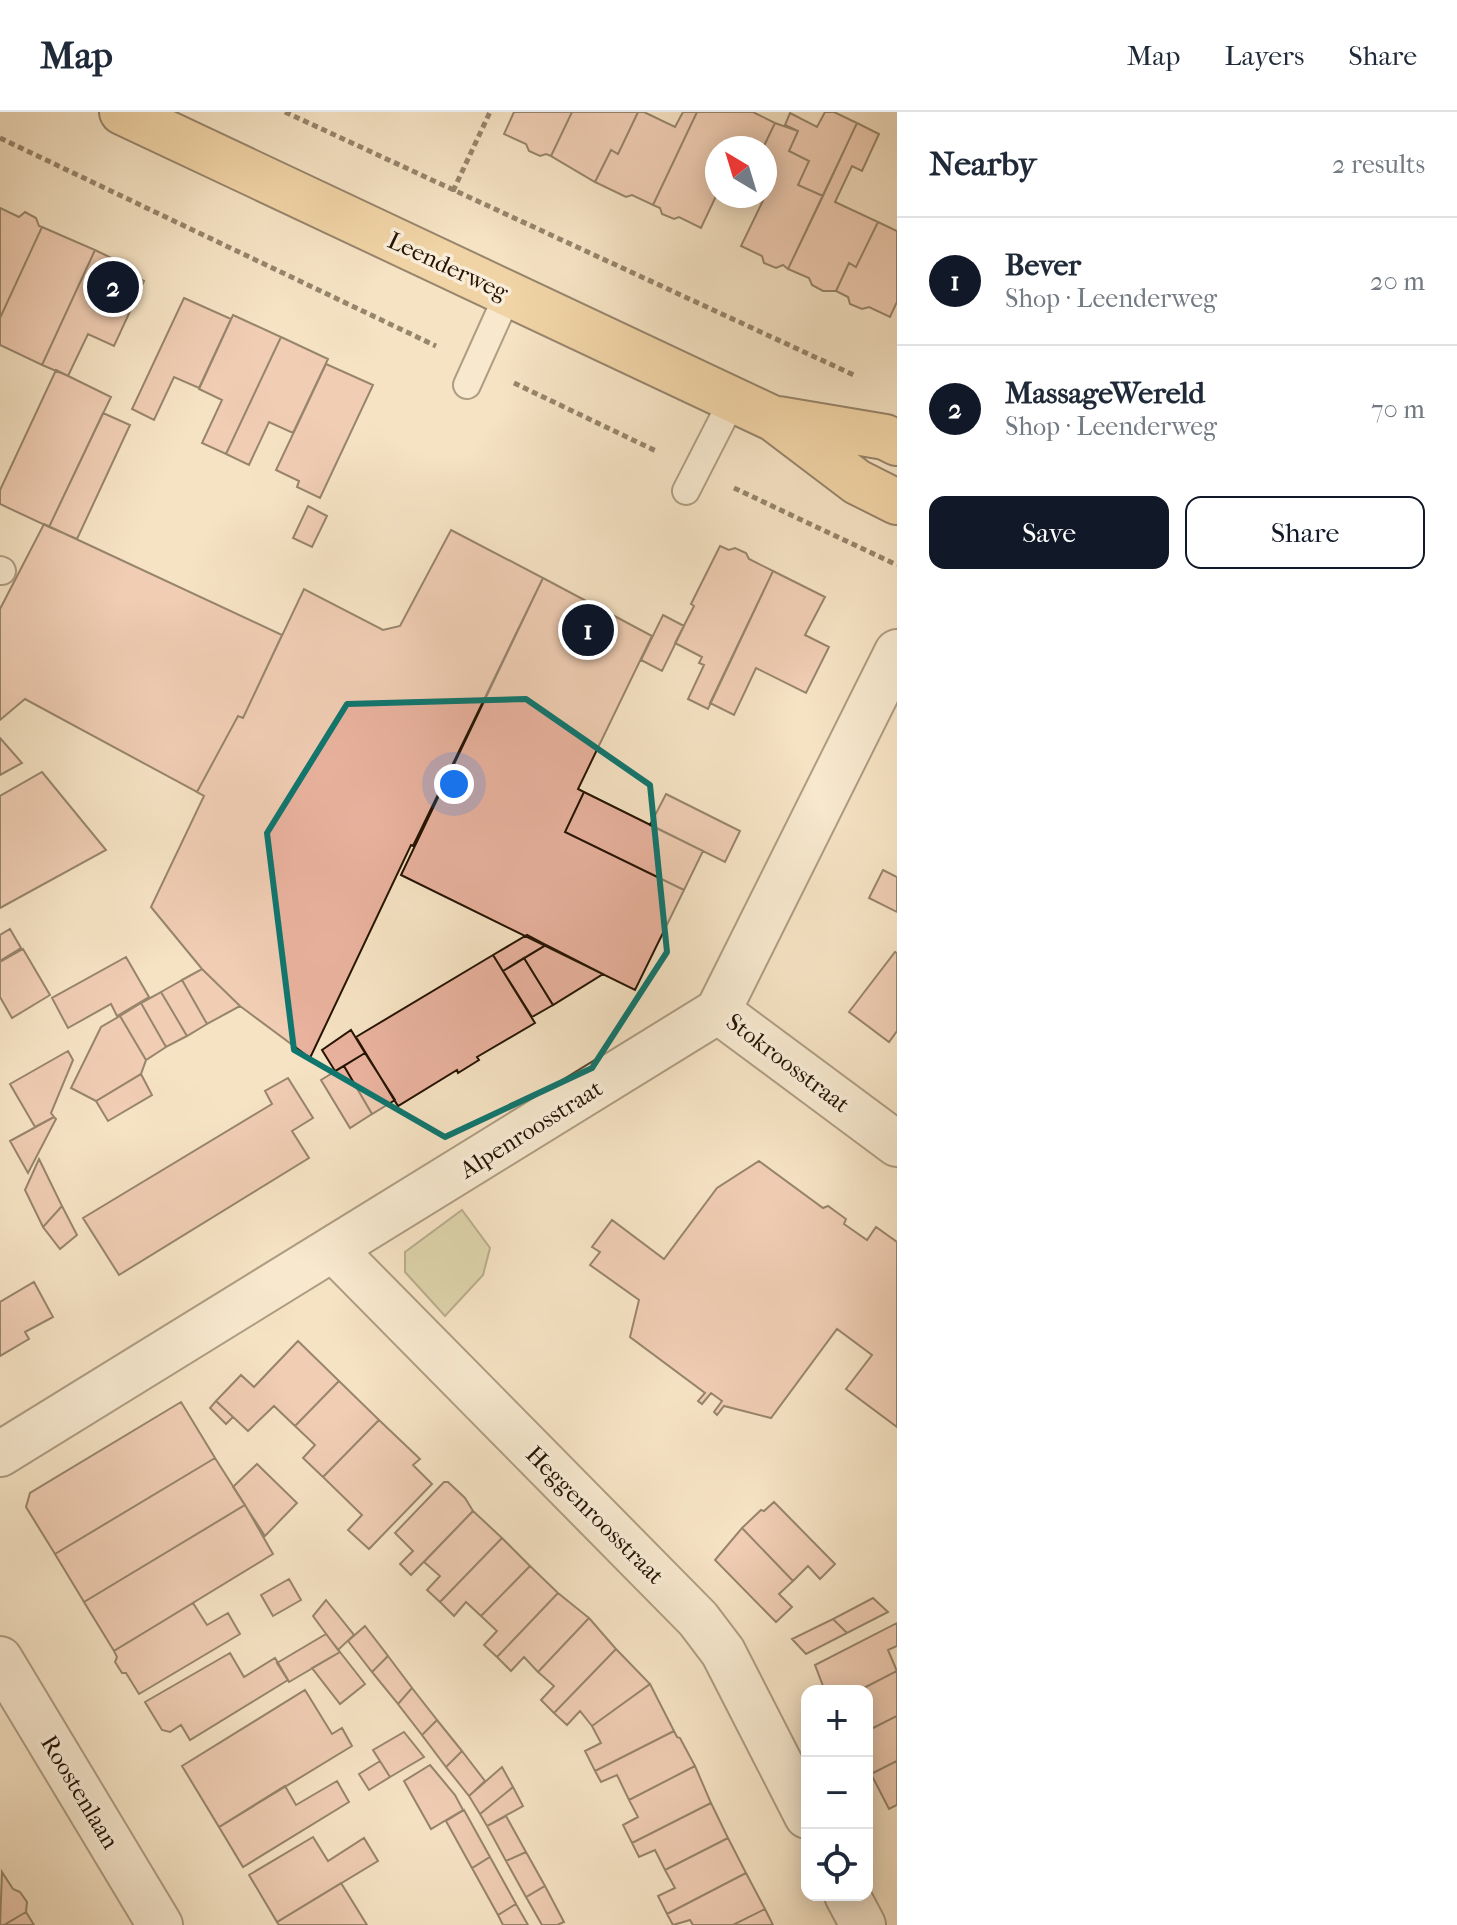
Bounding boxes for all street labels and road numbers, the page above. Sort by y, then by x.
street label: Leenderweg [383,226,514,307]
street label: Stokroosstraat [721,1008,856,1119]
street label: Alpenroosstraat [454,1074,608,1185]
street label: Heggenroosstraat [520,1440,670,1590]
street label: Roostenlaan [35,1730,125,1854]

